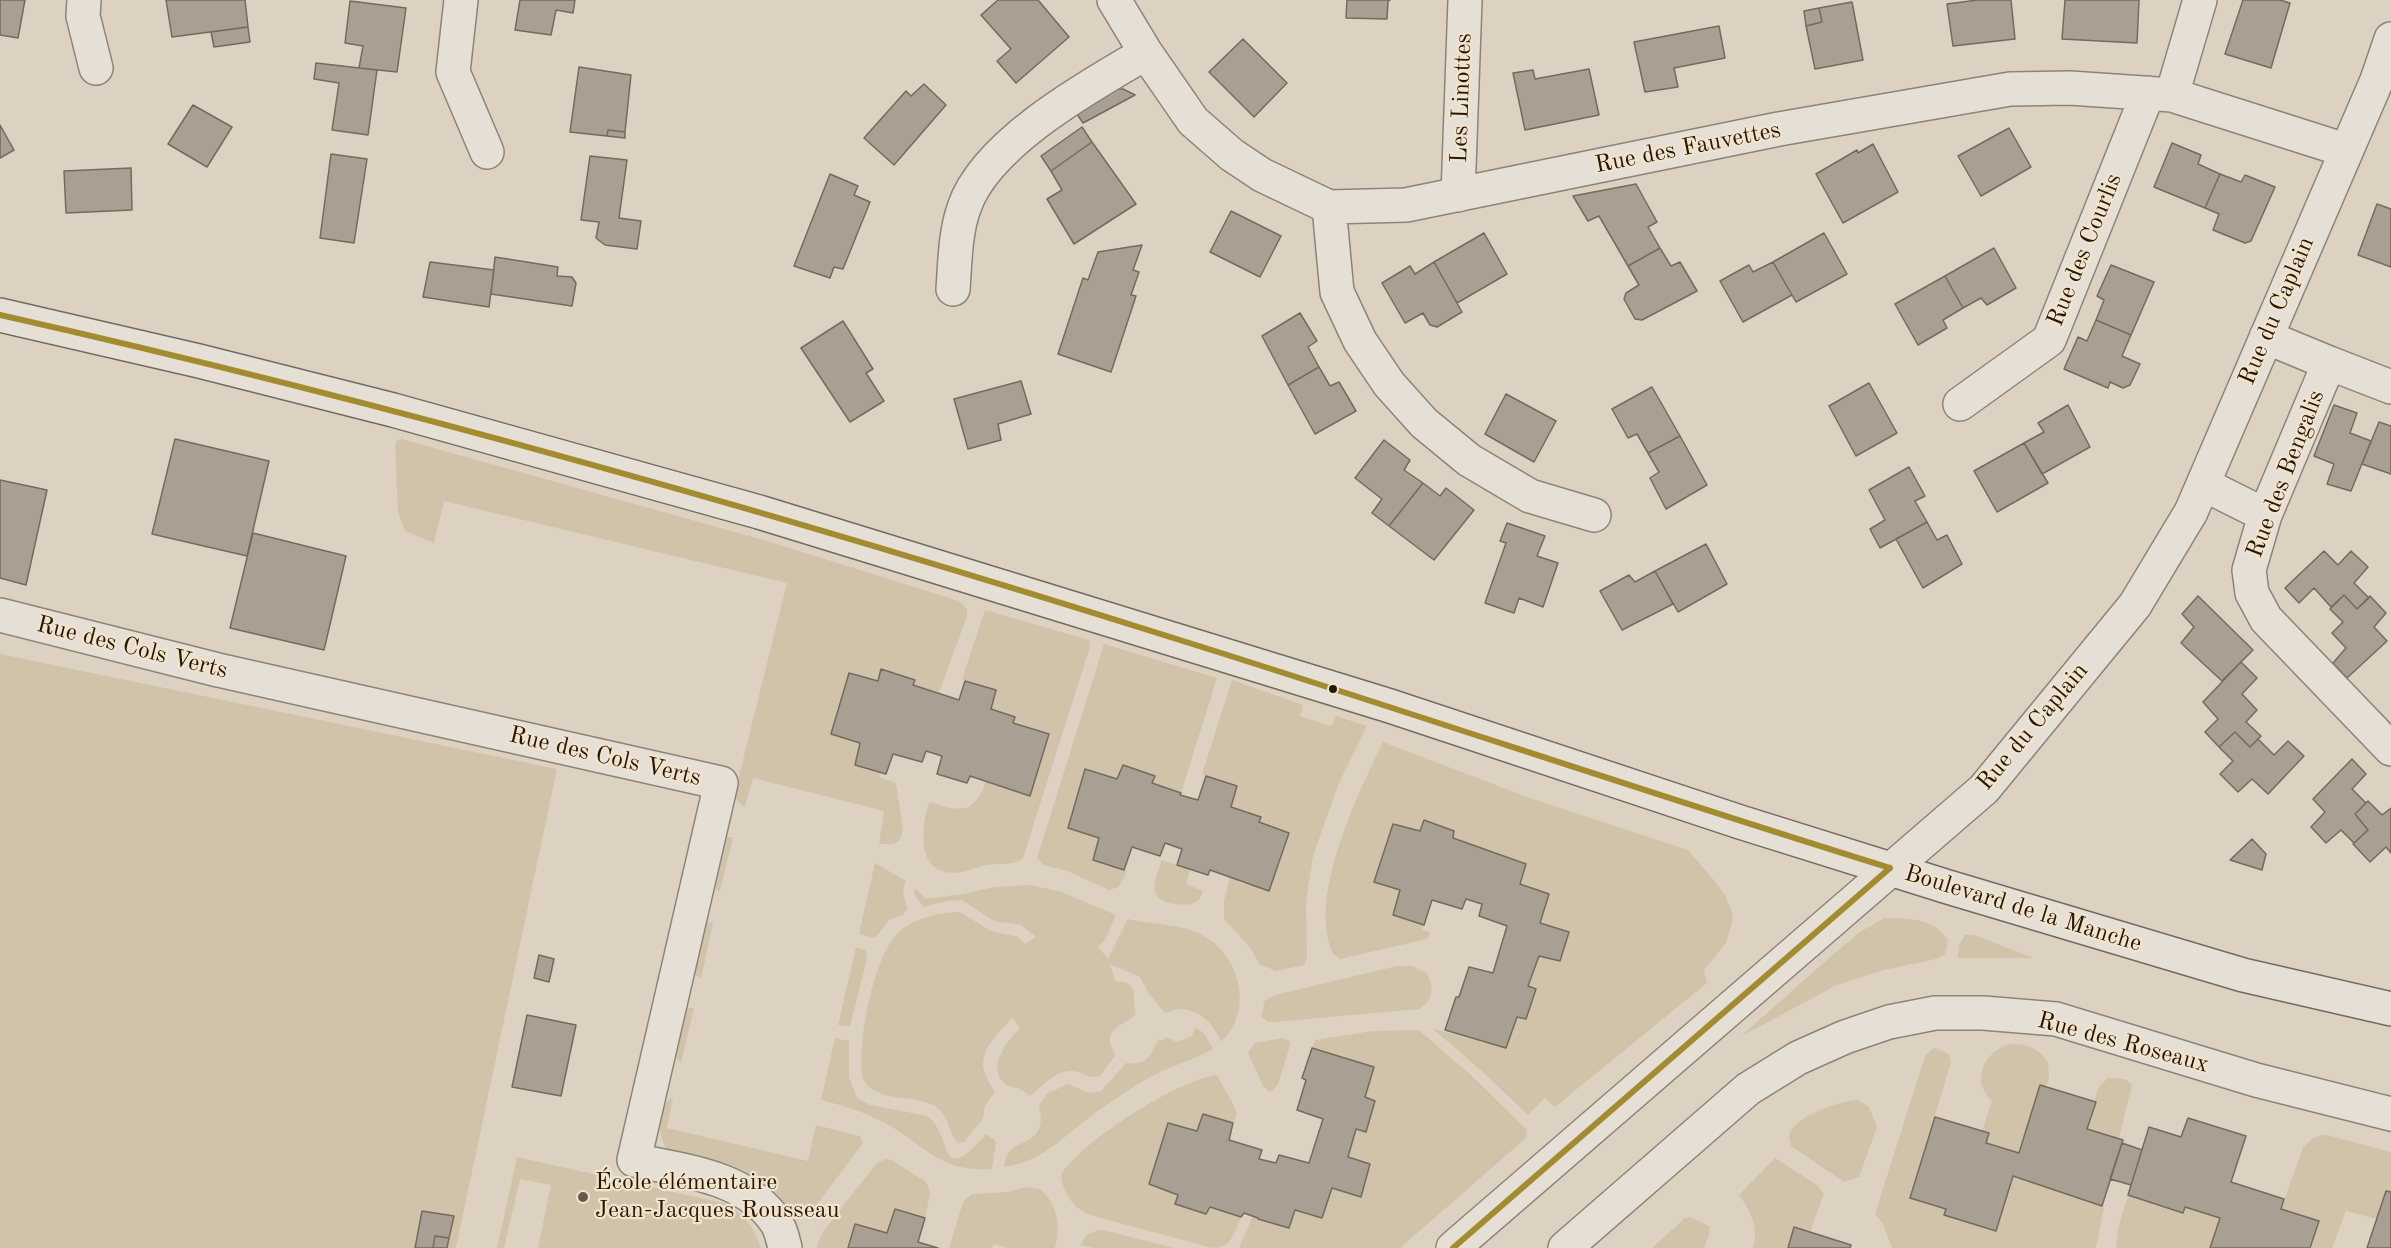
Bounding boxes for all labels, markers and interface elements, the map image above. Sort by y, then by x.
street label: Les Linottes [1445,33,1479,163]
street label: Rue des Fauvettes [1593,116,1783,180]
street label: Rue des Courlis [2041,169,2129,331]
street label: Rue du Caplain [2233,233,2321,389]
street label: Rue des Bengalis [2241,386,2331,562]
street label: Rue des Cols Verts [33,610,231,686]
street label: Rue du Caplain [1971,657,2095,797]
unlabelled marker [1327,683,1339,695]
street label: Rue des Cols Verts [506,721,704,793]
street label: Boulevard de la Manche [1901,859,2145,959]
street label: Rue des Roseaux [2034,1006,2212,1080]
place label: École élémentaire Jean-Jacques Rousseau [595,1169,839,1225]
marker: École élémentaire Jean-Jacques Rousseau [576,1190,590,1204]

